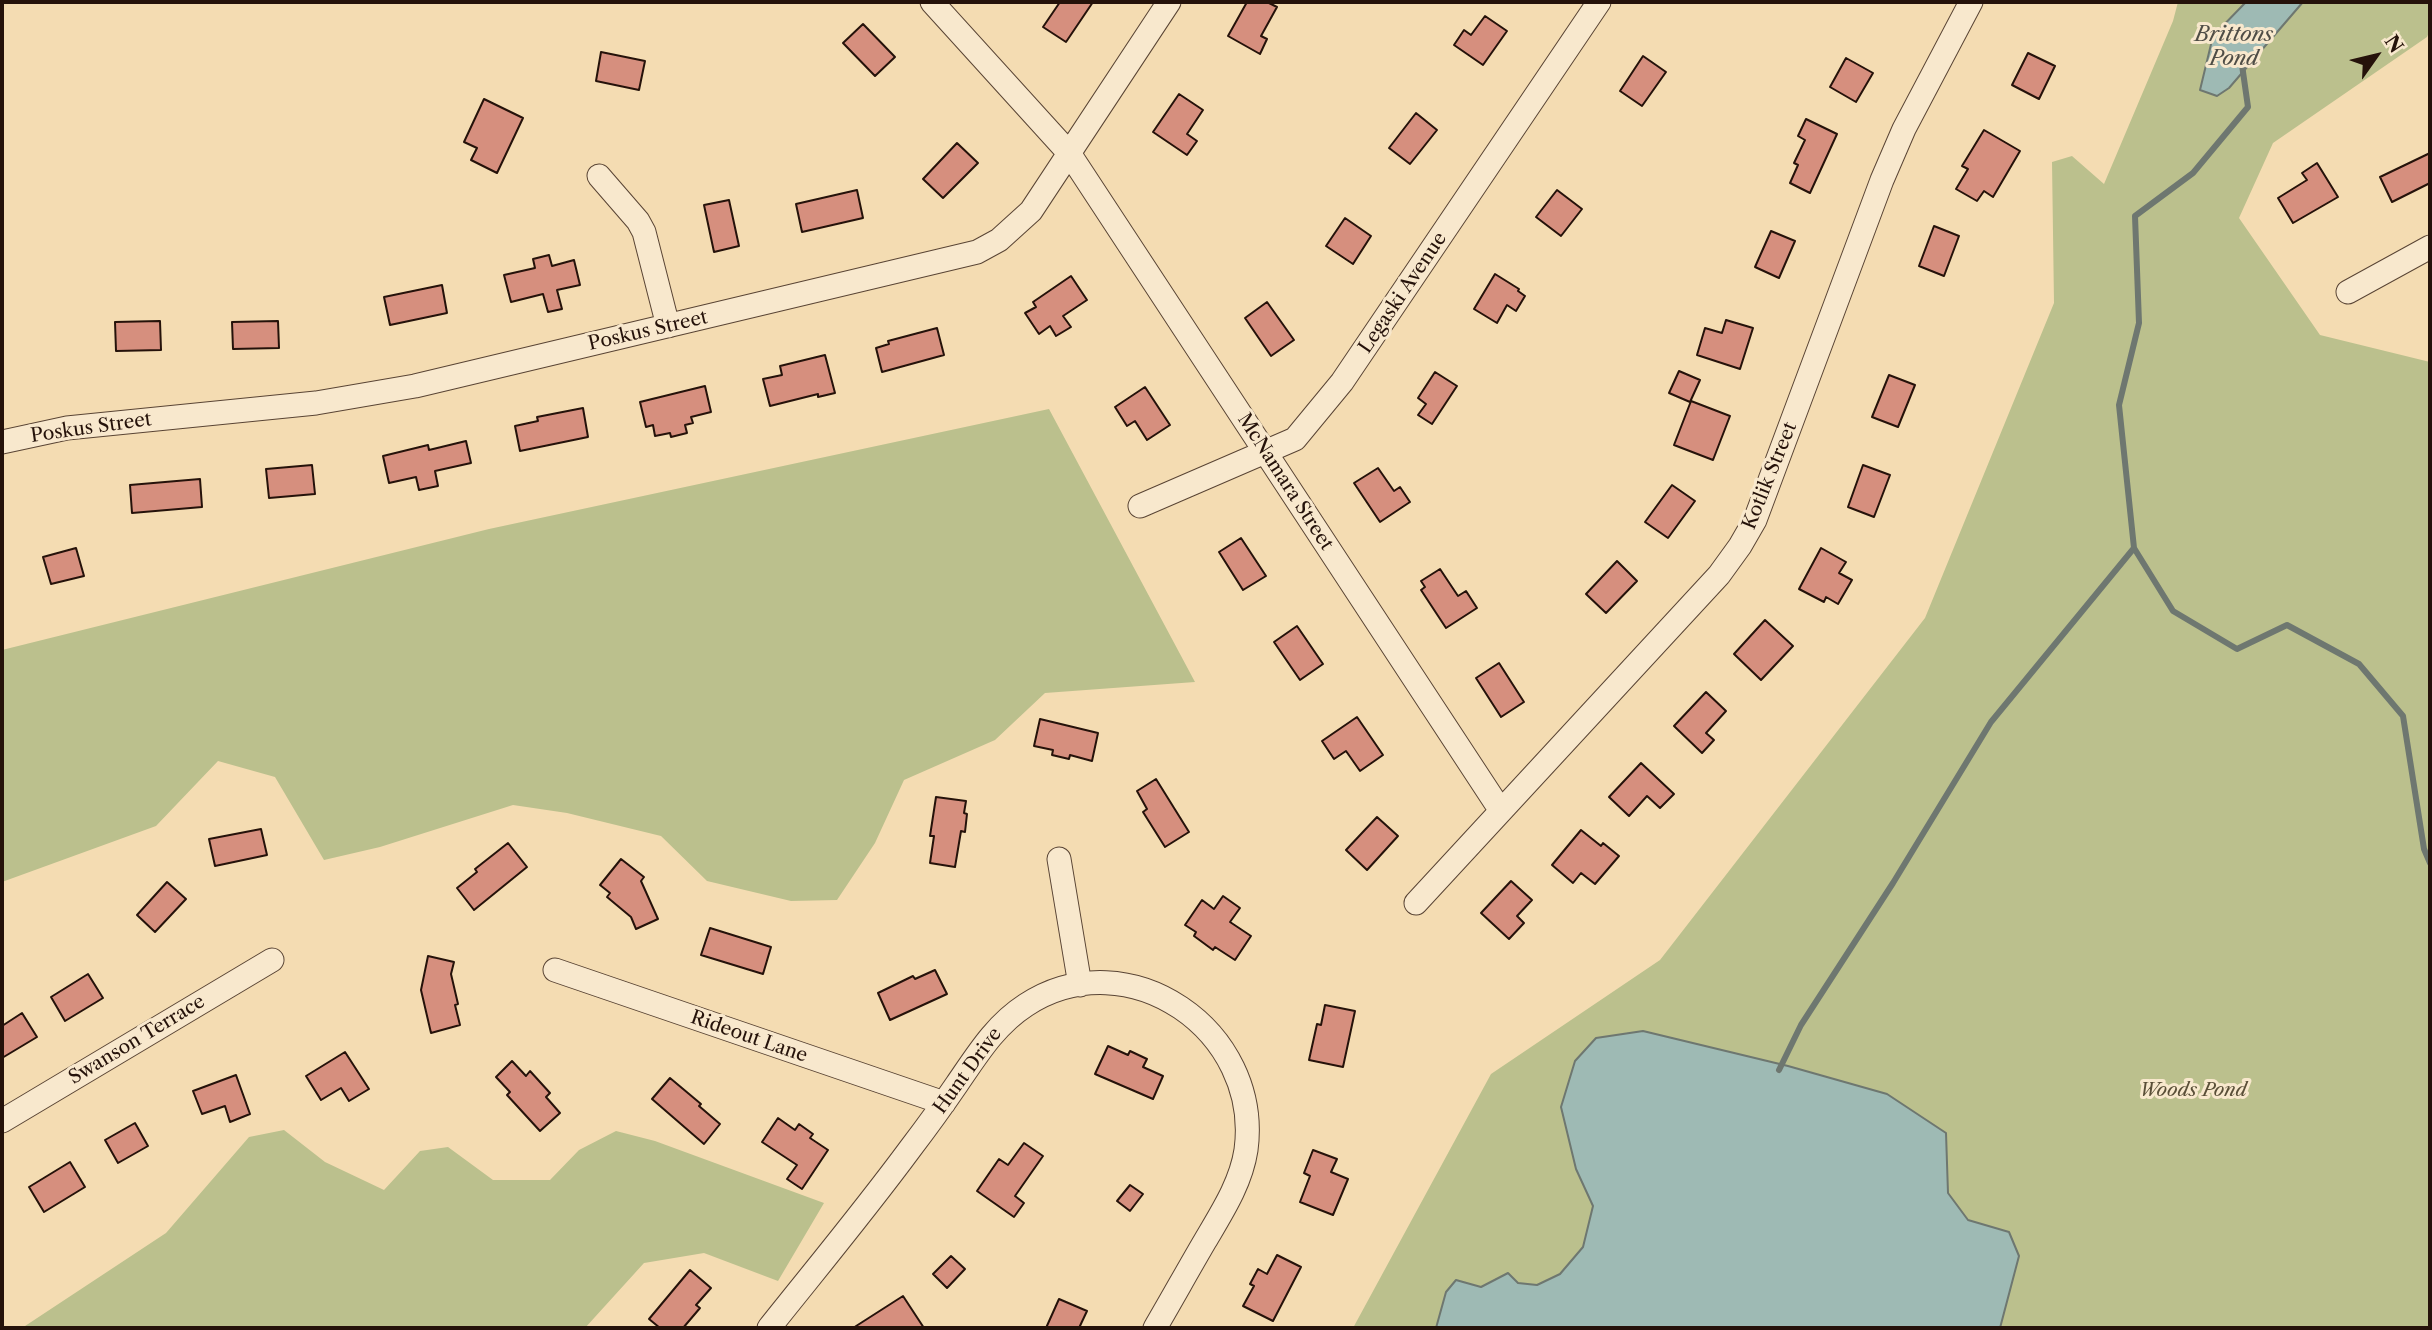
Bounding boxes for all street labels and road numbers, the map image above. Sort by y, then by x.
street label: Legaski Avenue [1354,228,1452,358]
street label: Poskus Street [586,306,710,356]
street label: Poskus Street [29,408,153,448]
street label: McNamara Street [1232,409,1338,555]
street label: Kotlik Street [1738,419,1802,533]
street label: Swanson Terrace [65,990,209,1090]
street label: Rideout Lane [688,1006,810,1068]
street label: Hunt Drive [929,1024,1007,1118]

